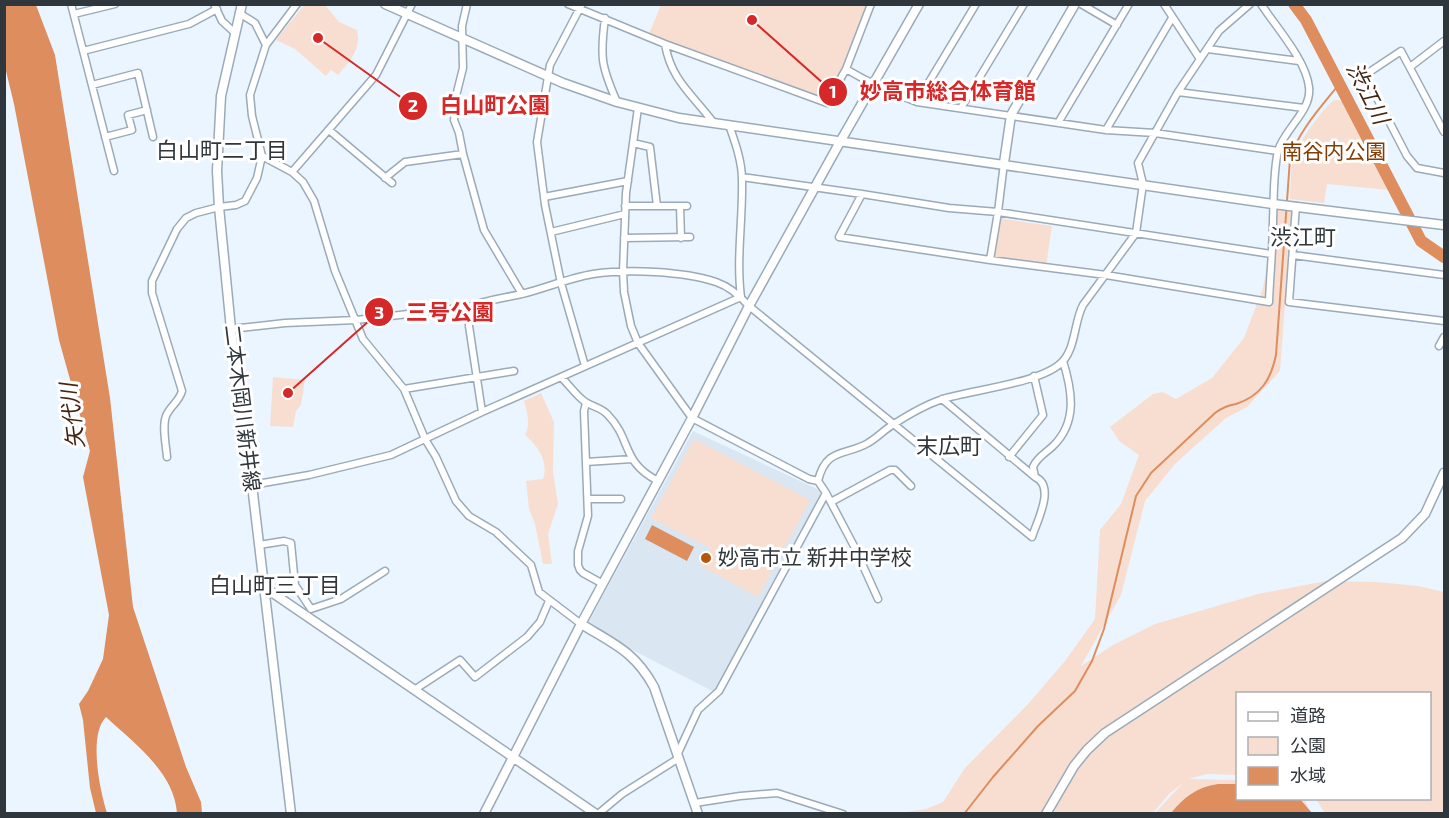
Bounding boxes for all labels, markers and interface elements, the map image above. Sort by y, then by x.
water label: 渋江川 [1342,57,1396,130]
callout: 妙高市総合体育館 [818,72,1048,112]
text: 妙高市総合体育館 [860,77,1036,103]
text: 1 [829,80,837,102]
callout: 白山町公園 [398,86,562,126]
text: 白山町公園 [440,91,550,117]
text: 2 [408,94,418,116]
district label: 白山町二丁目 [156,136,288,162]
park label: 南谷内公園 [1282,138,1387,163]
district label: 渋江町 [1270,223,1336,249]
callout: 三号公園 [364,292,506,332]
text: 三号公園 [406,298,494,324]
text: 3 [374,301,384,323]
street label: 二本木岡川新井線 [221,323,266,493]
water label: 矢代川 [54,380,88,450]
district label: 末広町 [916,432,982,458]
place label: 妙高市立 新井中学校 [718,544,912,569]
marker: 妙高市立 新井中学校 [699,551,713,565]
district label: 白山町三丁目 [209,571,341,597]
legend [1236,692,1431,800]
text: 道路 [1290,704,1326,726]
text: 公園 [1290,734,1326,756]
text: 水域 [1290,764,1326,786]

